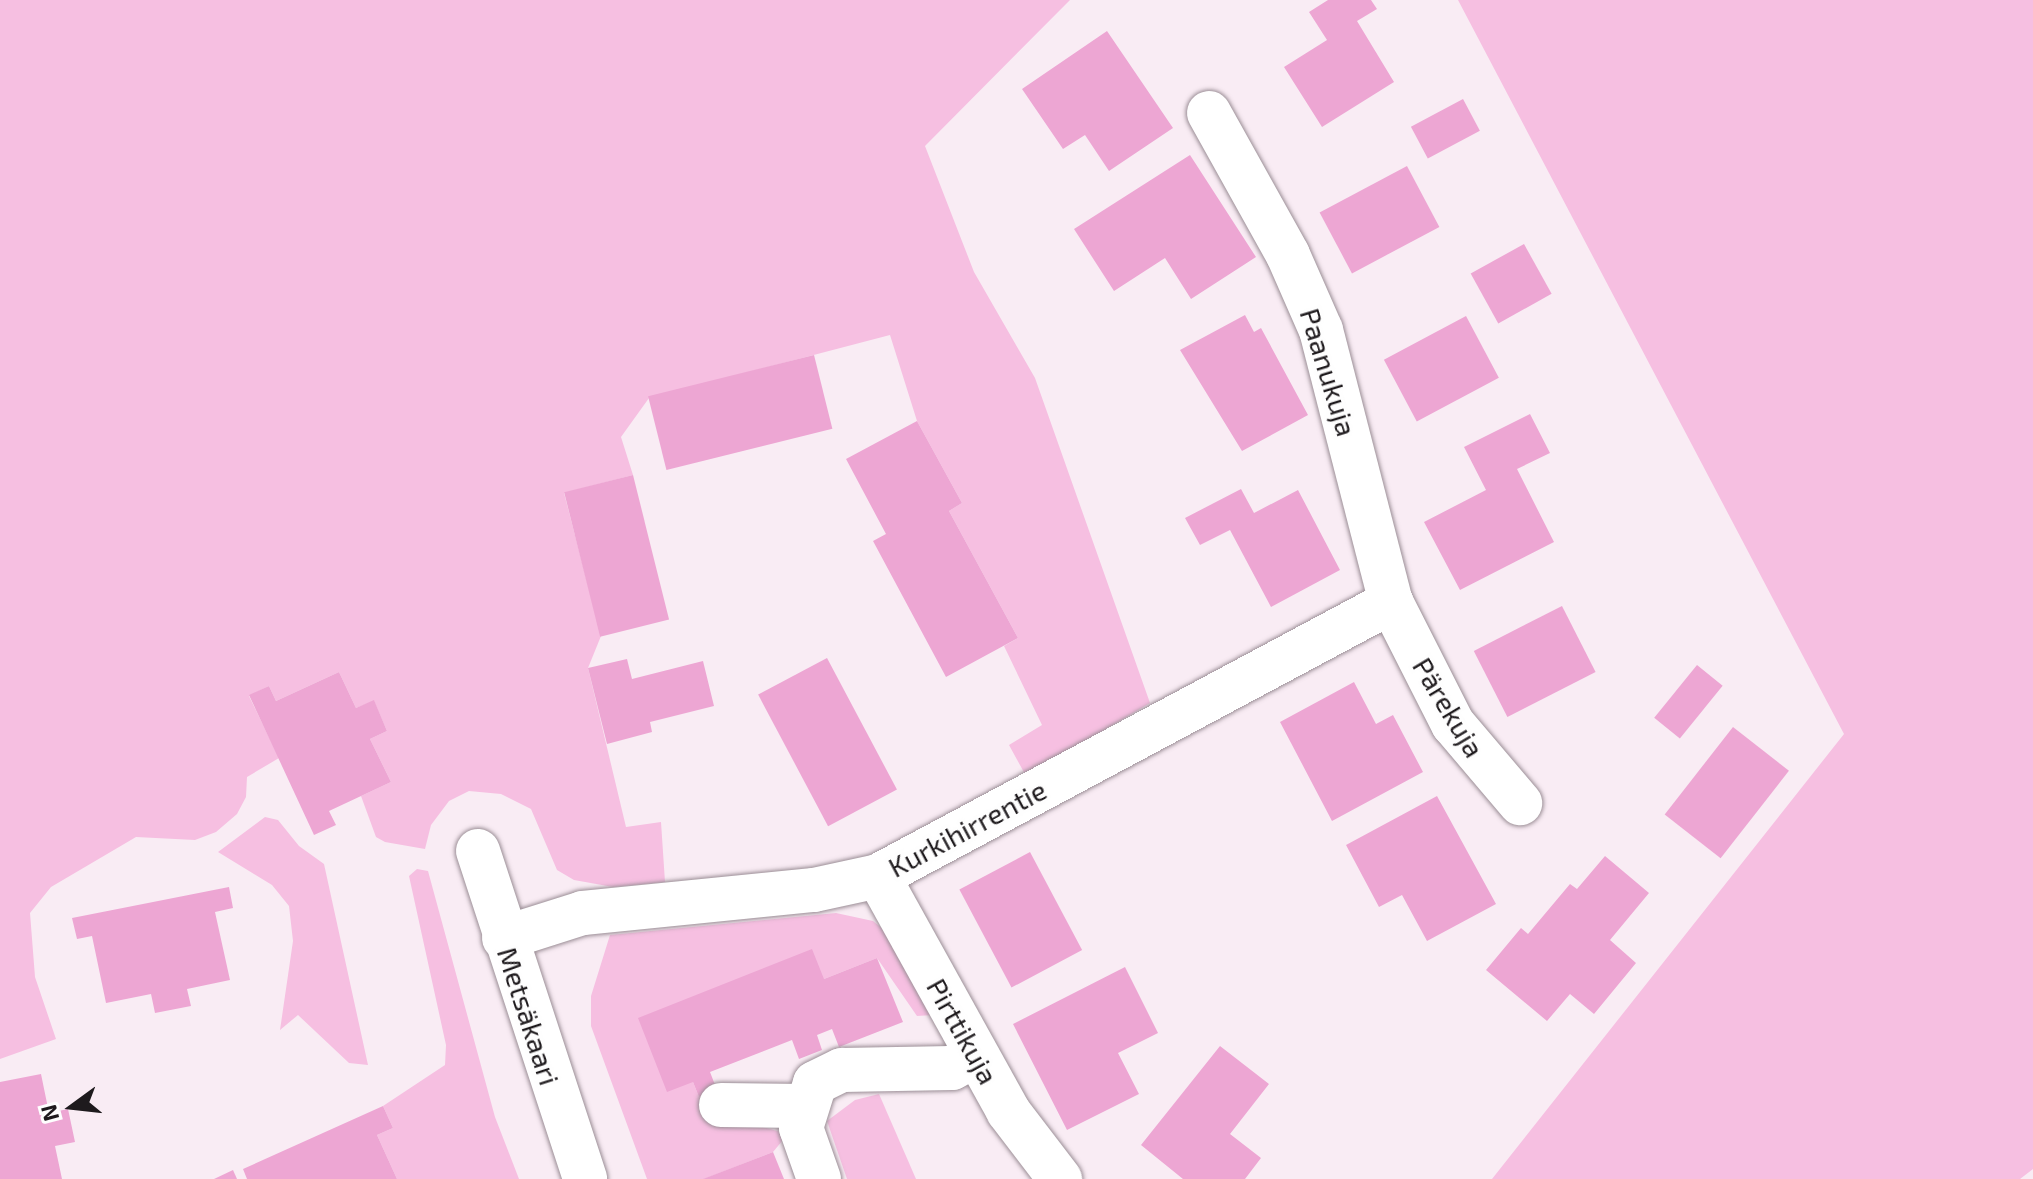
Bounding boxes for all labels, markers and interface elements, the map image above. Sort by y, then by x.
street label: Paanukuja [1294,304,1364,440]
street label: Pärekuja [1406,651,1492,763]
street label: Kurkihirrentie [882,772,1052,884]
street label: Metsäkaari [491,943,567,1089]
street label: Pirttikuja [920,972,1006,1090]
north arrow [32,1067,112,1147]
text: N [34,1102,63,1124]

